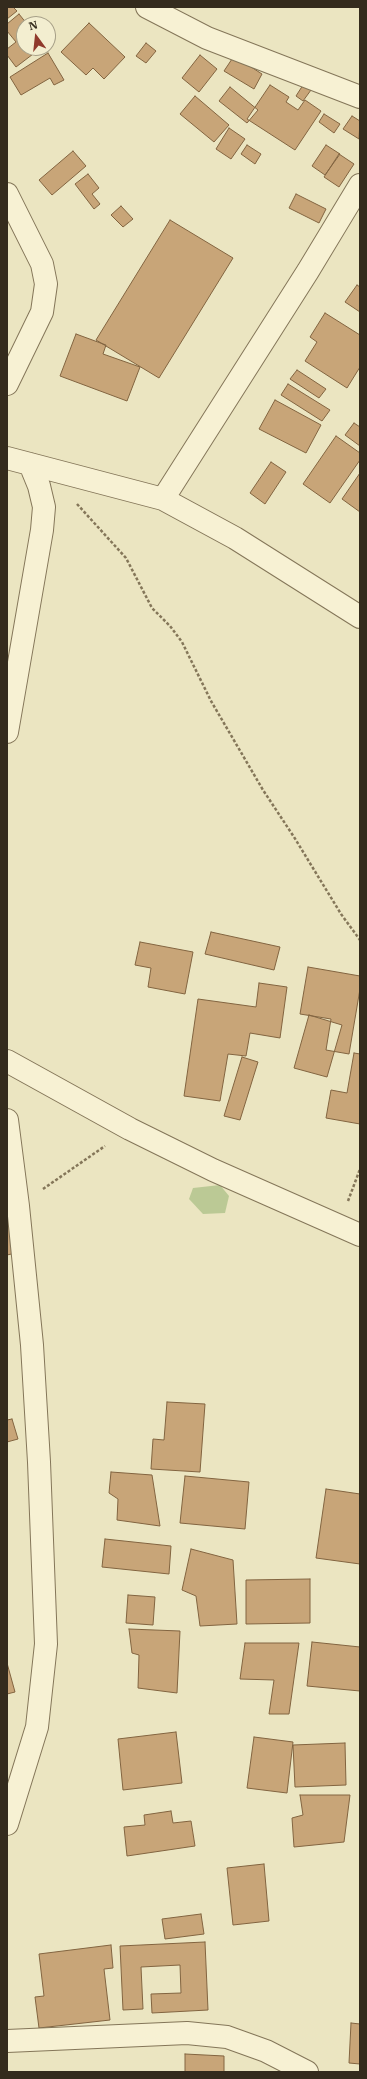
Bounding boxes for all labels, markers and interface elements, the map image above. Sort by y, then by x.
north arrow [16,16,56,56]
text: N [27,17,39,33]

